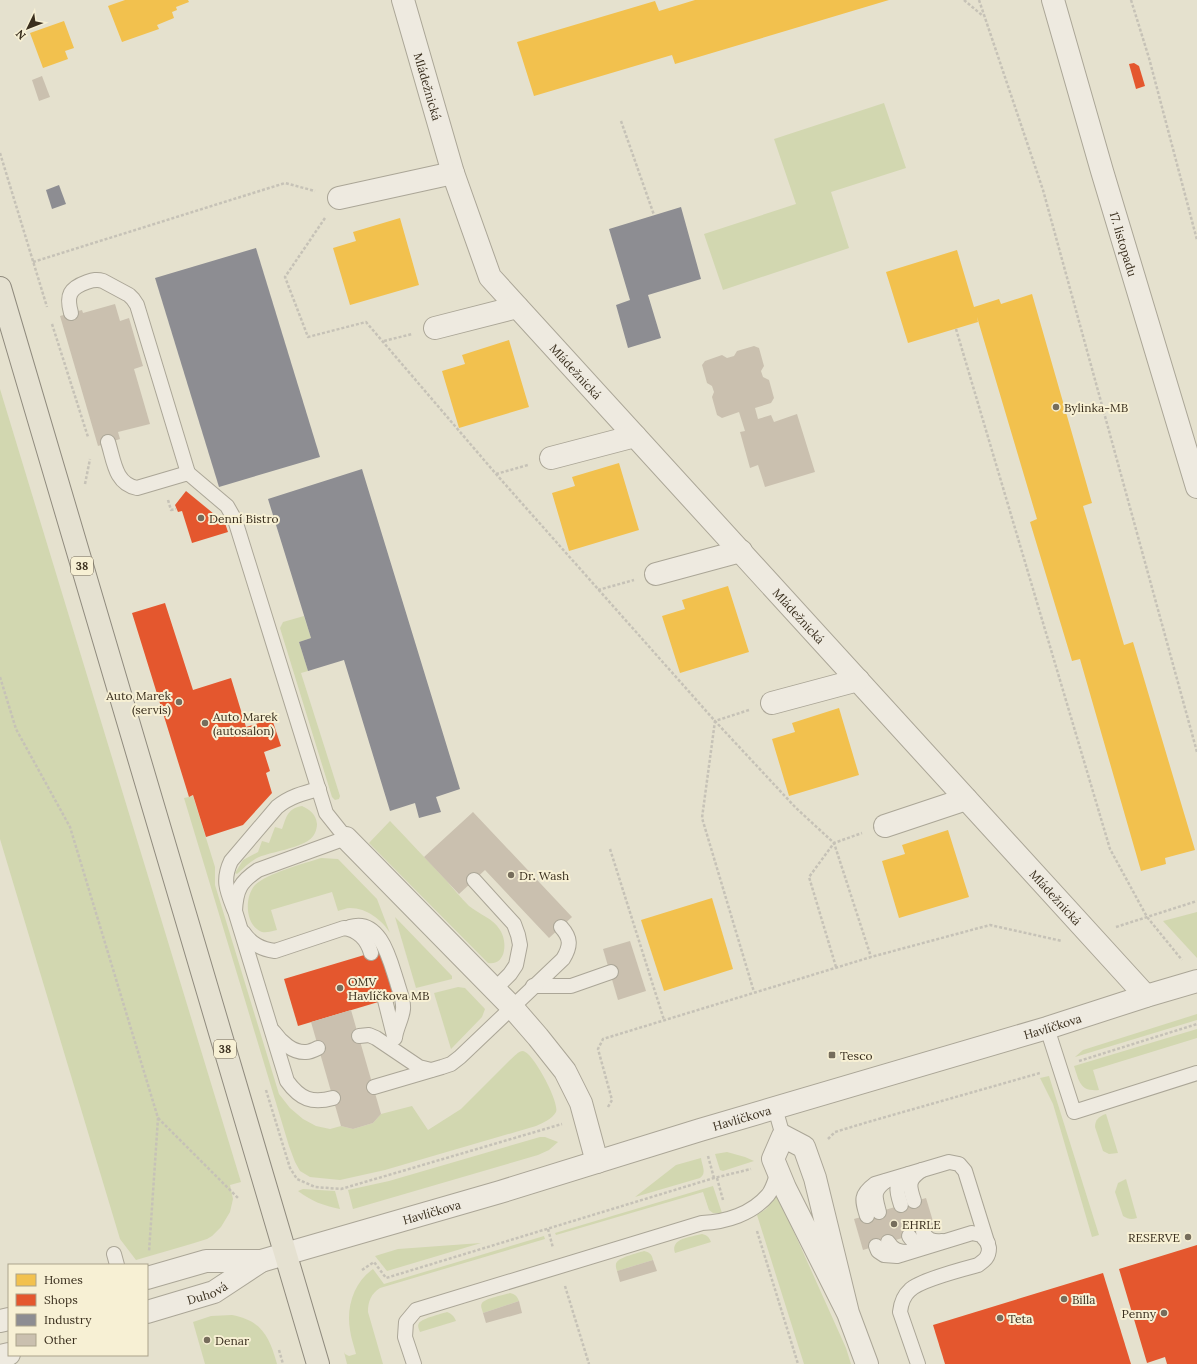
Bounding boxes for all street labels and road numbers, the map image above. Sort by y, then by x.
street label: Mládežnická [411,51,445,122]
street label: 17. listopadu [1107,210,1141,278]
street label: Mládežnická [547,340,605,402]
road number: 38 [71,557,93,575]
street label: Mládežnická [770,585,828,647]
street label: Mládežnická [1027,866,1085,928]
street label: Havlíčkova [1022,1010,1083,1042]
road number: 38 [214,1040,236,1058]
street label: Havlíčkova [711,1102,773,1133]
street label: Havlíčkova [401,1196,462,1227]
street label: Duhová [185,1278,230,1307]

